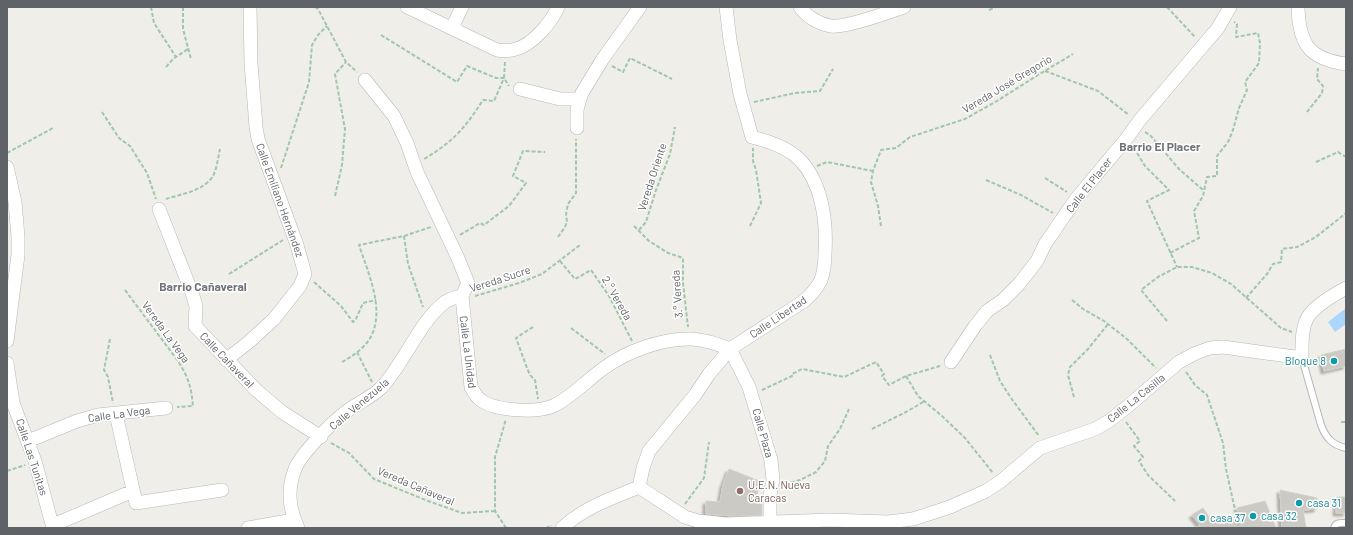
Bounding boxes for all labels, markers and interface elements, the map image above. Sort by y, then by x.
street label: Vereda José Gregorio [960,52,1054,116]
district label: Barrio El Placer [1119,139,1201,153]
street label: Calle Emiliano Hernández [254,141,307,259]
street label: Vereda Oriente [634,141,669,212]
street label: Calle El Placer [1063,154,1114,215]
street label: Vereda Sucre [468,263,532,294]
street label: 3.° Vereda [668,269,685,319]
street label: 2.° Vereda [600,273,635,322]
district label: Barrio Cañaveral [159,279,247,293]
street label: Calle Libertad [747,293,809,340]
street label: Vereda La Vega [140,298,193,365]
street label: Calle La Unidad [458,315,479,389]
street label: Calle Cañaveral [198,329,257,390]
place label: Bloque 8 [1285,354,1326,367]
marker: Bloque 8 [1329,356,1339,366]
street label: Calle La Casilla [1104,370,1167,425]
street label: Calle Venezuela [326,375,391,432]
street label: Calle La Vega [87,403,151,424]
street label: Calle Plaza [750,407,777,459]
street label: Calle Las Tunitas [14,417,51,497]
street label: Vereda Cañaveral [376,463,457,508]
place label: U.E.N. Nueva Caracas [748,478,810,504]
marker: U.E.N. Nueva Caracas [735,486,745,496]
place label: casa 31 [1307,496,1341,509]
marker: casa 31 [1294,498,1304,508]
place label: casa 32 [1261,509,1297,522]
place label: casa 37 [1210,511,1245,524]
marker: casa 32 [1248,511,1258,521]
marker: casa 37 [1197,513,1207,523]

